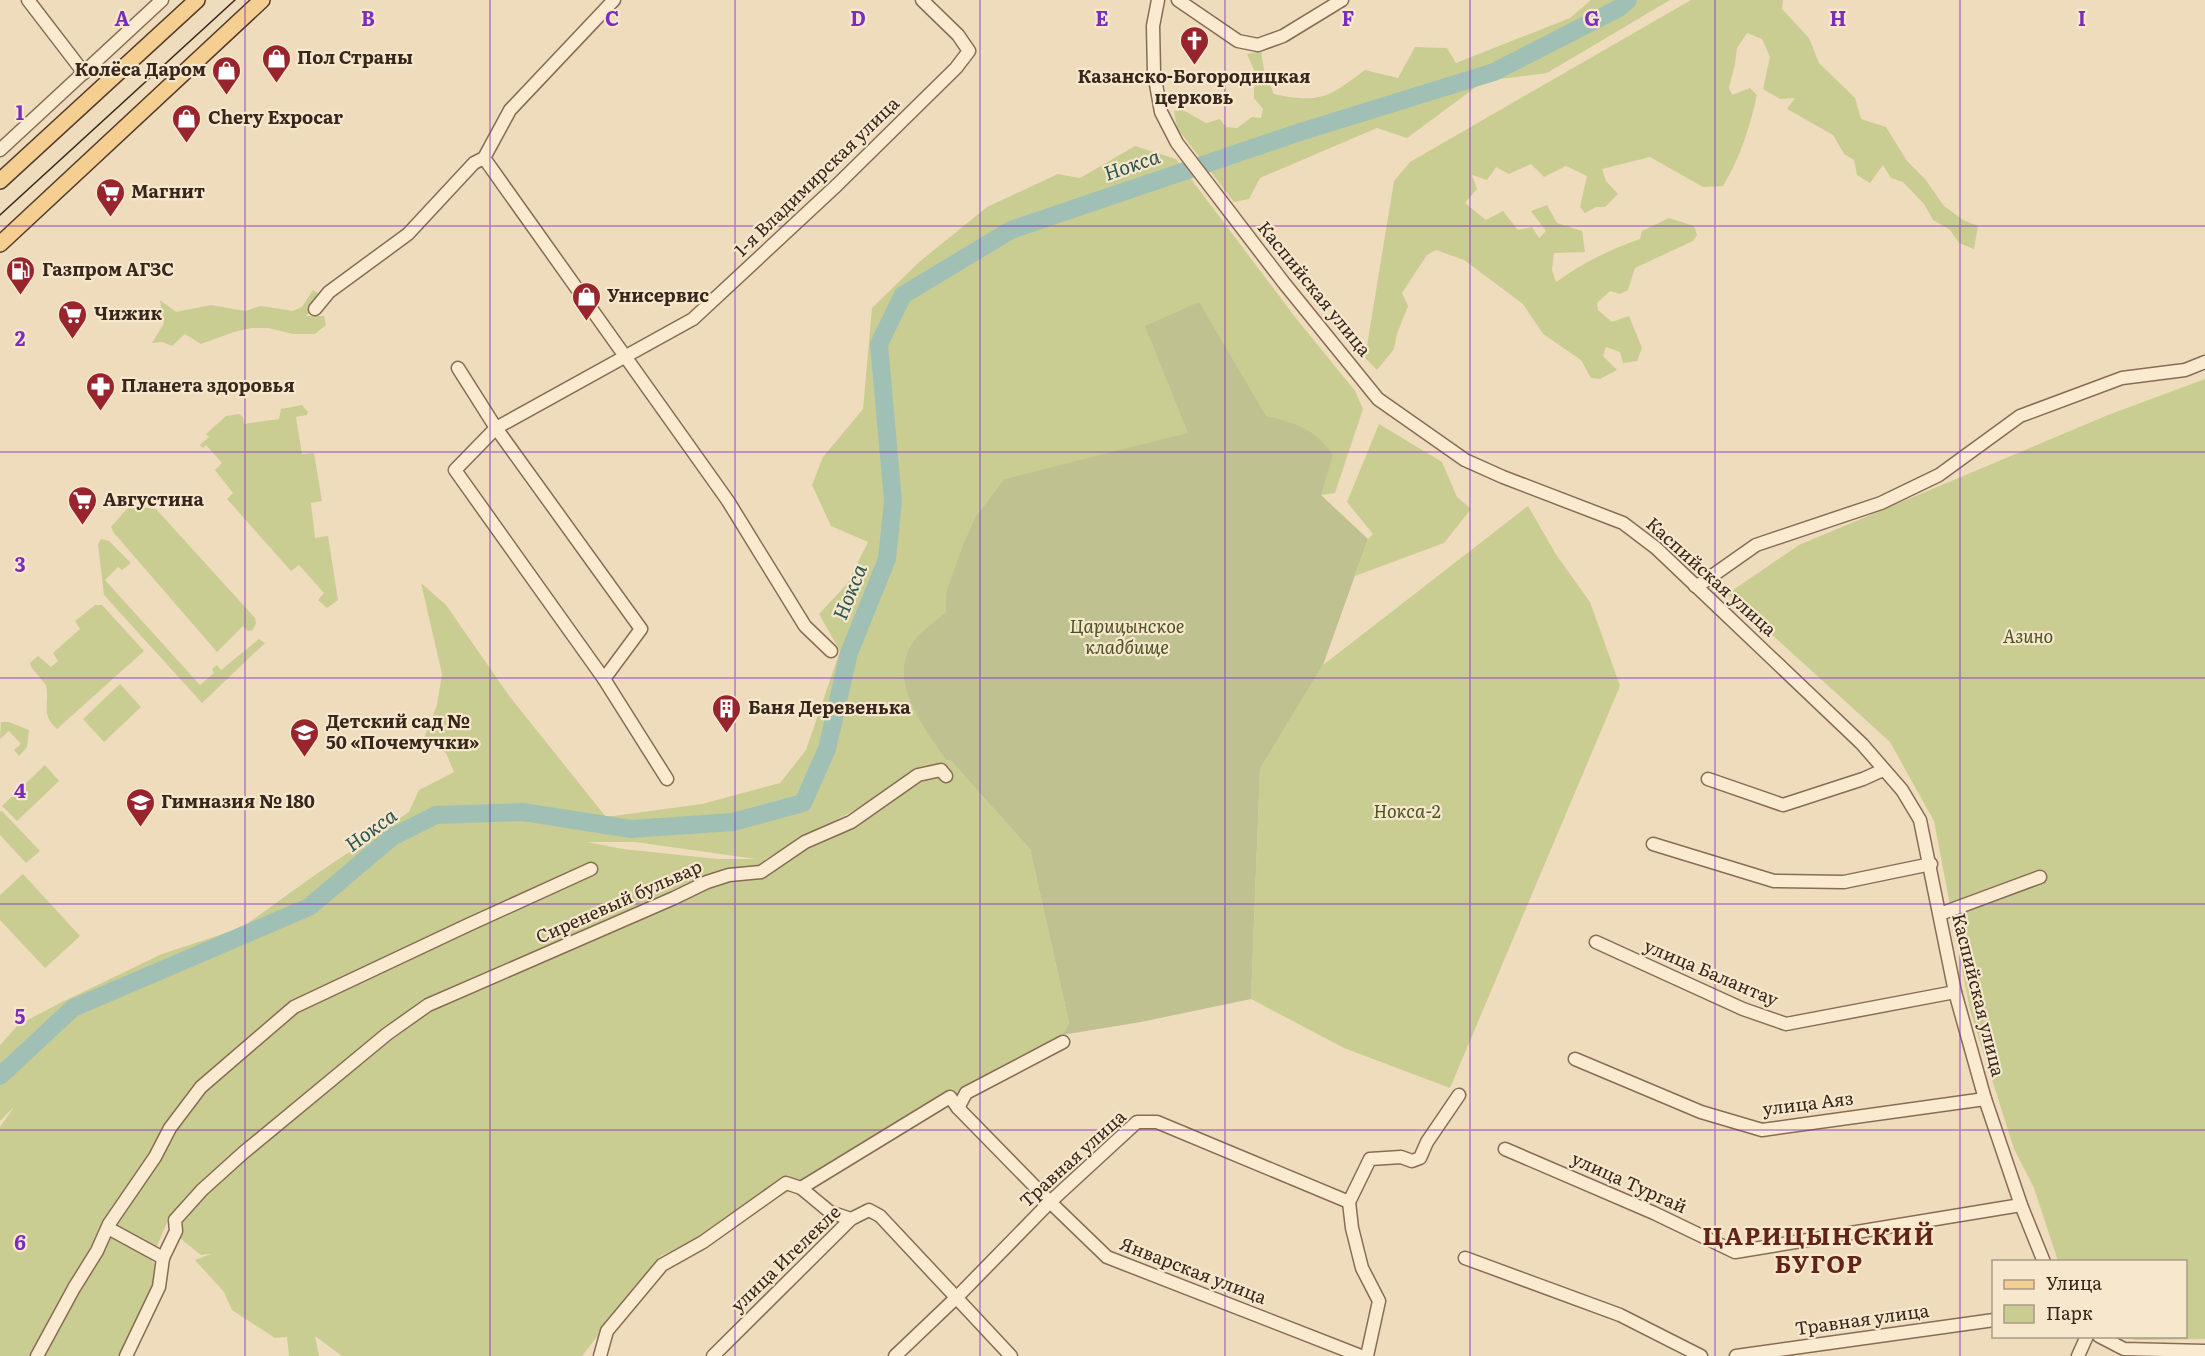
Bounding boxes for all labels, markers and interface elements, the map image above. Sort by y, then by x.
text: A [114,2,130,32]
text: B [361,2,375,32]
text: C [605,2,619,32]
text: D [850,2,866,32]
text: E [1095,2,1109,32]
text: F [1342,2,1355,32]
text: G [1584,2,1600,32]
text: H [1830,2,1846,32]
text: I [2078,2,2086,32]
church icon: Казанско-Богородицкая церковь [1178,24,1210,66]
shop icon: Пол Страны [260,42,292,84]
place label: Пол Страны [297,43,413,70]
shop icon: Колёса Даром [211,54,243,96]
place label: Колёса Даром [74,55,206,82]
place label: Казанско-Богородицкая церковь [1077,62,1311,110]
street label: 1-я Владимирская улица [727,90,905,262]
text: 1 [16,96,24,126]
shop icon: Chery Expocar [171,102,203,144]
place label: Chery Expocar [208,103,343,130]
water label: Нокса [1099,139,1164,187]
supermarket icon: Магнит [94,176,126,218]
place label: Магнит [131,177,205,204]
street label: Каспийская улица [1252,214,1379,362]
fuel station icon: Газпром АГЗС [5,254,37,296]
place label: Газпром АГЗС [42,255,174,282]
shop icon: Унисервис [570,280,602,322]
place label: Унисервис [607,281,709,308]
supermarket icon: Чижик [57,298,89,340]
place label: Чижик [94,299,162,326]
text: 2 [15,322,26,352]
pharmacy icon: Планета здоровья [84,370,116,412]
place label: Планета здоровья [121,371,295,398]
supermarket icon: Августина [66,484,98,526]
place label: Августина [103,485,204,512]
street label: Каспийская улица [1641,510,1784,642]
text: 3 [14,548,26,578]
water label: Нокса [823,558,873,624]
park label: Царицынское кладбище [1070,612,1184,660]
park label: Азино [2003,622,2053,649]
building icon: Баня Деревенька [711,692,743,734]
place label: Баня Деревенька [748,693,911,720]
place label: Детский сад № 50 «Почемучки» [326,707,480,755]
school or university icon: Детский сад № 50 «Почемучки» [289,716,321,758]
text: 4 [14,774,26,804]
school or university icon: Гимназия № 180 [124,786,156,828]
place label: Гимназия № 180 [161,787,315,814]
park label: Нокса-2 [1373,797,1441,824]
water label: Нокса [338,799,403,858]
street label: Сиреневый бульвар [531,852,706,949]
street label: Каспийская улица [1946,910,2013,1079]
street label: улица Балантау [1640,931,1784,1012]
text: 5 [15,1000,26,1030]
street label: улица Аяз [1761,1084,1855,1121]
street label: Травная улица [1013,1102,1131,1213]
street label: улица Тургай [1568,1144,1692,1219]
street label: улица Игелекле [724,1198,846,1318]
district label: ЦАРИЦЫНСКИЙ БУГОР [1702,1217,1936,1280]
text: 6 [14,1226,26,1256]
street label: Январская улица [1116,1229,1271,1310]
legend [1992,1260,2187,1338]
text: Улица [2046,1269,2102,1296]
street label: Травная улица [1793,1296,1931,1341]
text: Парк [2046,1299,2093,1326]

